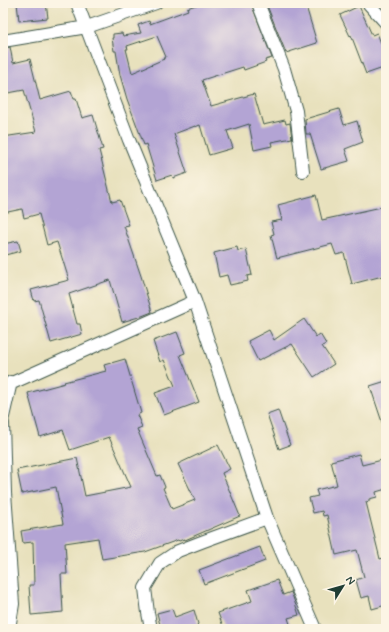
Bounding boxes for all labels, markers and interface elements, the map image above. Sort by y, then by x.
north arrow [323,566,363,606]
text: N [342,573,358,588]

